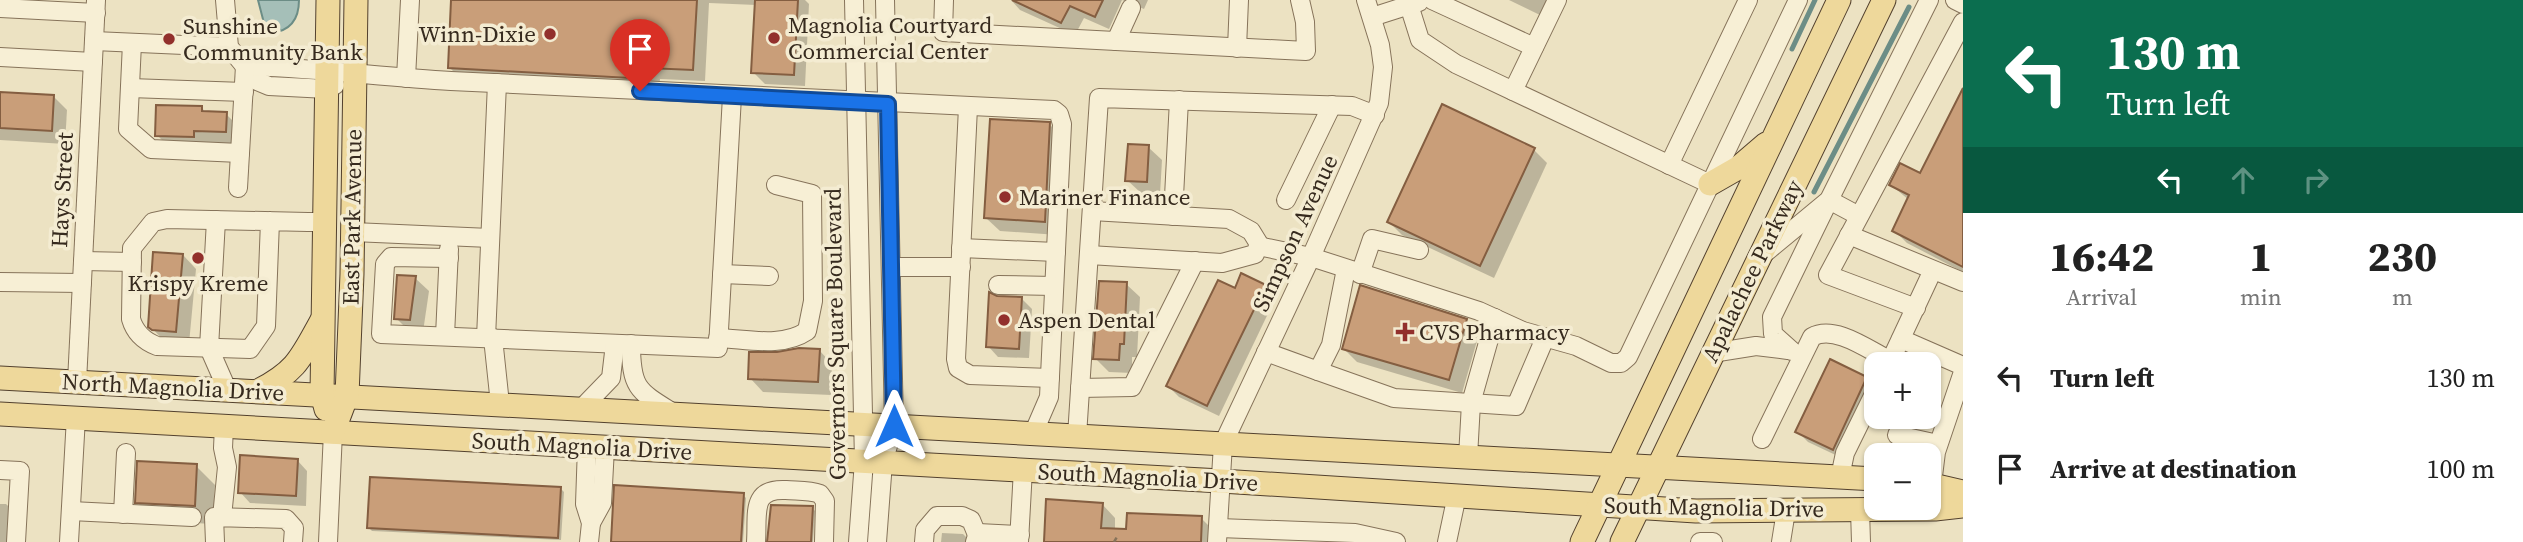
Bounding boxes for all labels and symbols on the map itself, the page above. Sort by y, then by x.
place label: Magnolia Courtyard Commercial Center [788,9,992,67]
place label: Sunshine Community Bank [183,10,363,68]
place label: Winn-Dixie [419,18,536,50]
pin [610,19,670,91]
marker: Winn-Dixie [542,26,558,42]
marker: Magnolia Courtyard Commercial Center [766,30,782,46]
marker: Sunshine Community Bank [161,31,177,47]
street label: East Park Avenue [334,128,370,306]
street label: Hays Street [43,131,81,249]
street label: Simpson Avenue [1245,149,1345,317]
street label: Apalachee Parkway [1694,174,1810,368]
place label: Mariner Finance [1019,181,1191,213]
street label: Governors Square Boulevard [816,187,854,481]
marker: Mariner Finance [997,189,1013,205]
marker: Krispy Kreme [190,250,206,266]
place label: Krispy Kreme [127,267,269,299]
place label: Aspen Dental [1018,304,1156,336]
marker: Aspen Dental [996,312,1012,328]
place label: CVS Pharmacy [1419,316,1570,348]
marker: CVS Pharmacy [1397,324,1413,340]
street label: North Magnolia Drive [61,365,285,409]
position arrow [857,389,931,463]
street label: South Magnolia Drive [471,424,693,468]
street label: South Magnolia Drive [1037,455,1259,499]
street label: South Magnolia Drive [1603,489,1825,525]

